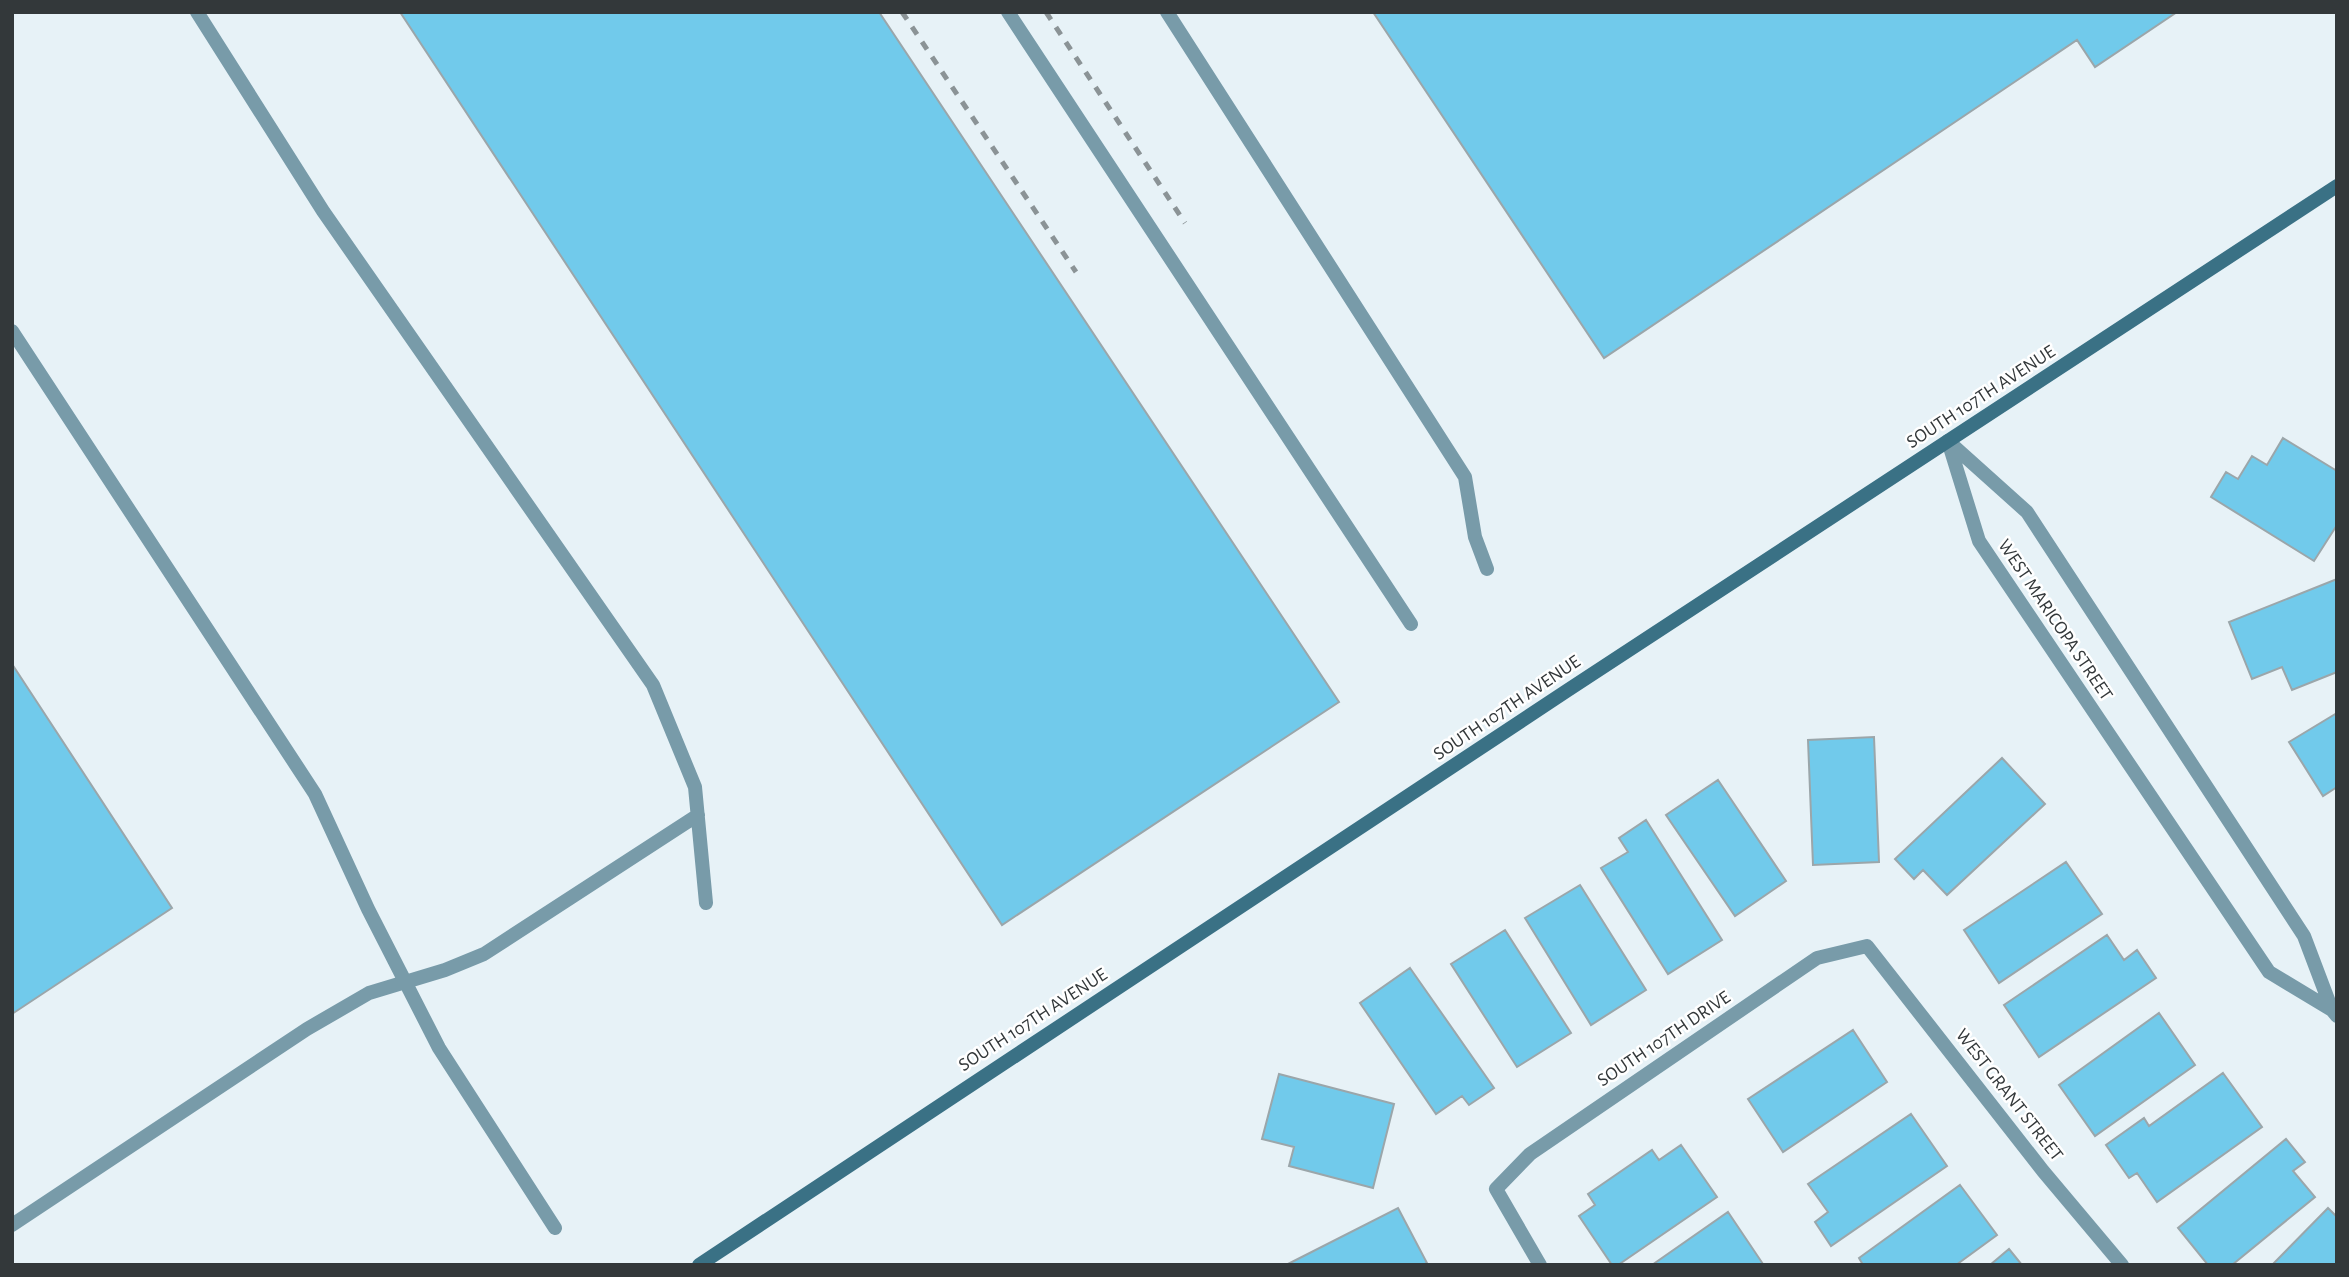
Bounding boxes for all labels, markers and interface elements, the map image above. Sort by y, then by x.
street label: SOUTH 107TH AVENUE [1903,342,2059,452]
street label: WEST MARICOPA STREET [1994,536,2116,704]
street label: SOUTH 107TH AVENUE [1430,652,1584,764]
street label: SOUTH 107TH AVENUE [955,965,1111,1075]
street label: SOUTH 107TH DRIVE [1594,988,1734,1090]
street label: WEST GRANT STREET [1952,1026,2066,1164]

